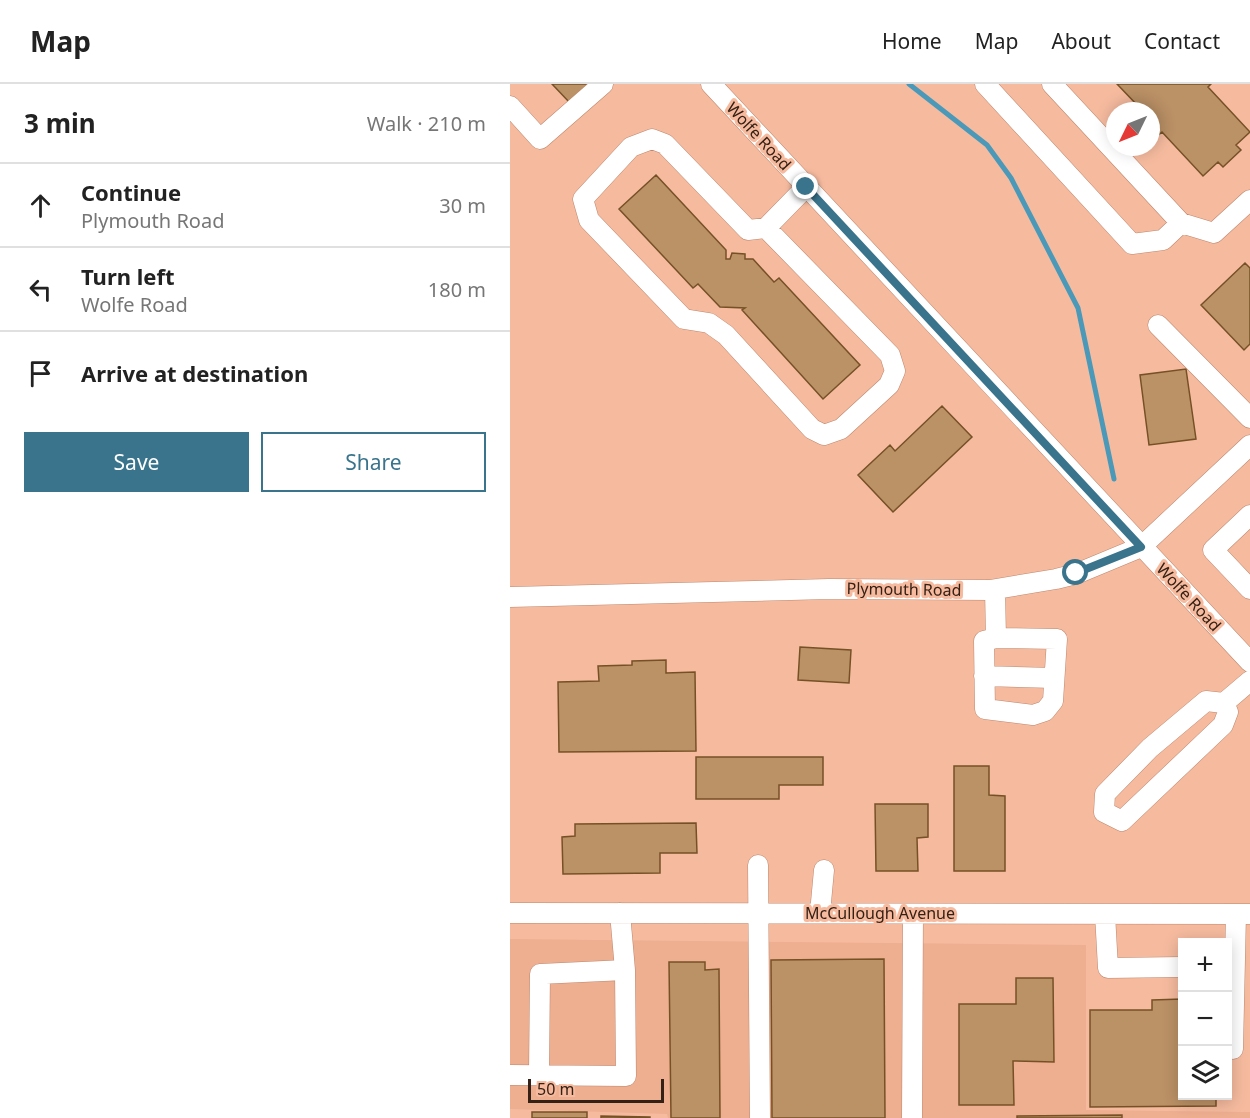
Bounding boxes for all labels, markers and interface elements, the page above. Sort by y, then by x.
text: Map [30,22,91,60]
text: Home [882,27,942,55]
text: Map [975,27,1018,55]
text: About [1051,27,1111,55]
text: Contact [1144,27,1220,55]
street label: Wolfe Road [722,97,796,175]
north arrow [1106,102,1160,156]
text: 3 min [24,105,96,141]
text: Walk · 210 m [367,110,486,137]
route end [792,173,818,199]
text: Continue [81,177,181,207]
icon: ahead [24,189,57,222]
text: 30 m [439,192,486,219]
text: Plymouth Road [81,207,224,234]
text: Turn left [81,261,175,291]
icon: left [24,273,57,306]
text: 180 m [428,276,486,303]
text: Wolfe Road [81,291,188,318]
icon: arrive [24,357,57,390]
text: Arrive at destination [81,358,308,388]
button: Save [24,432,249,492]
button: Share [261,432,486,492]
street label: Wolfe Road [1152,558,1226,636]
route start [1062,559,1088,585]
street label: Plymouth Road [846,577,962,601]
street label: McCullough Avenue [805,902,955,924]
map controls [1178,938,1232,1100]
button: + [1178,938,1232,992]
button: − [1178,992,1232,1046]
button: layers [1178,1046,1232,1100]
scale bar [528,1076,664,1104]
text: 50 m [537,1078,574,1100]

